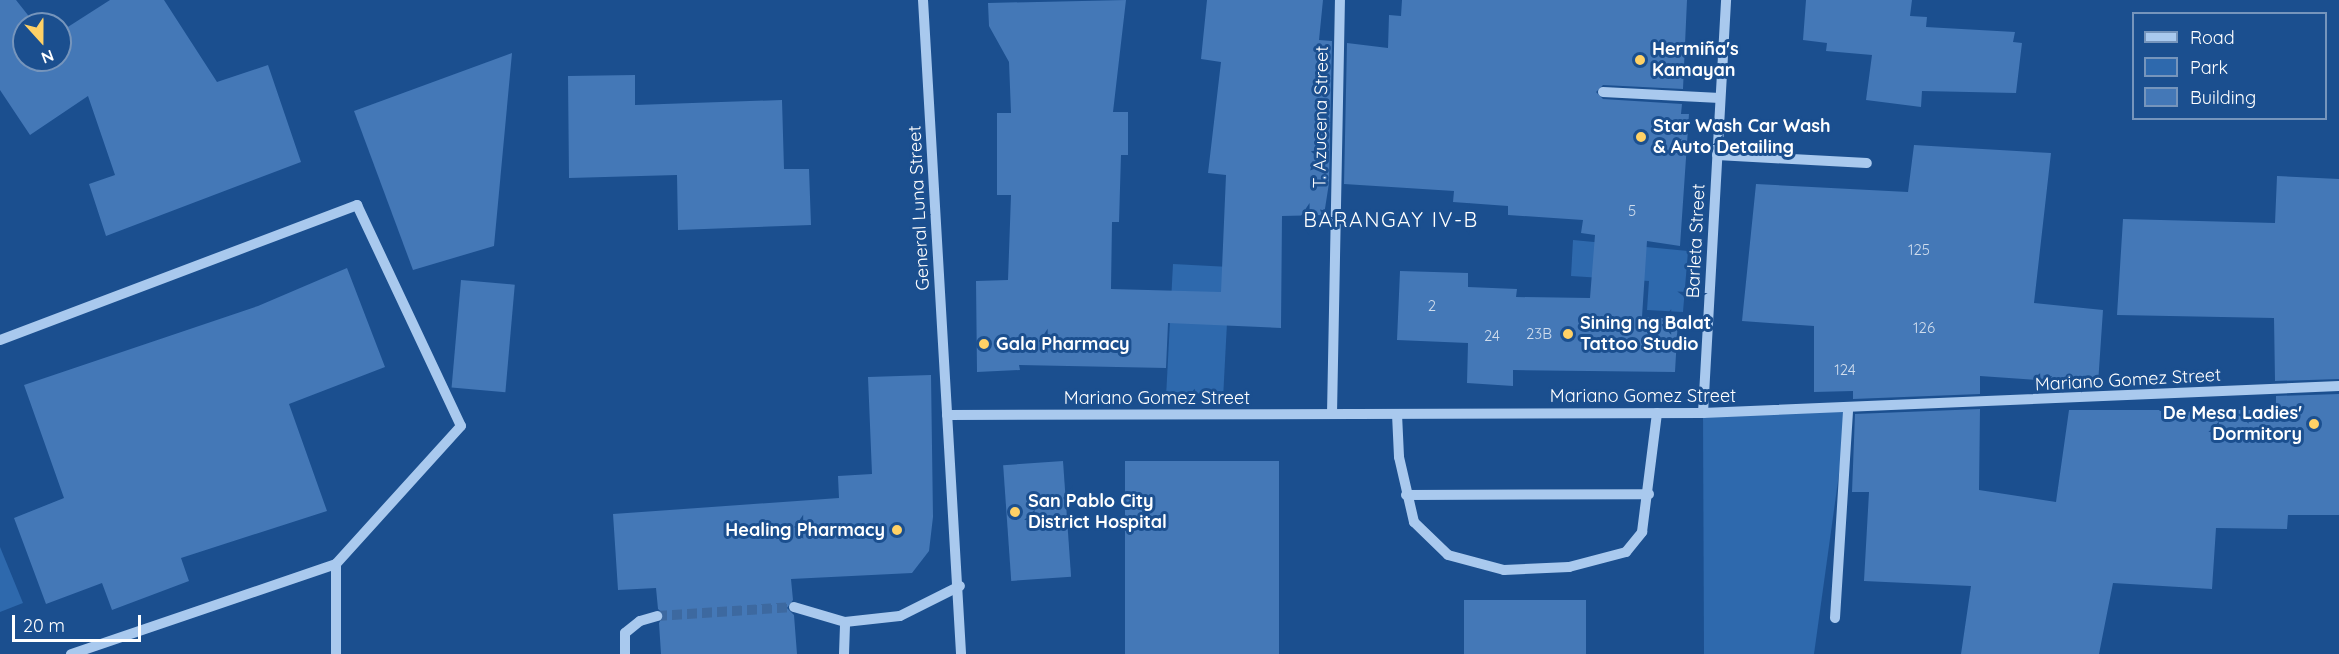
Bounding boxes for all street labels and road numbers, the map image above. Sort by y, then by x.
street label: T. Azucena Street [1309,45,1333,189]
street label: General Luna Street [904,125,934,291]
street label: Barleta Street [1682,183,1710,299]
street label: Mariano Gomez Street [2034,364,2222,396]
street label: Mariano Gomez Street [1550,385,1736,407]
street label: Mariano Gomez Street [1064,387,1250,409]

